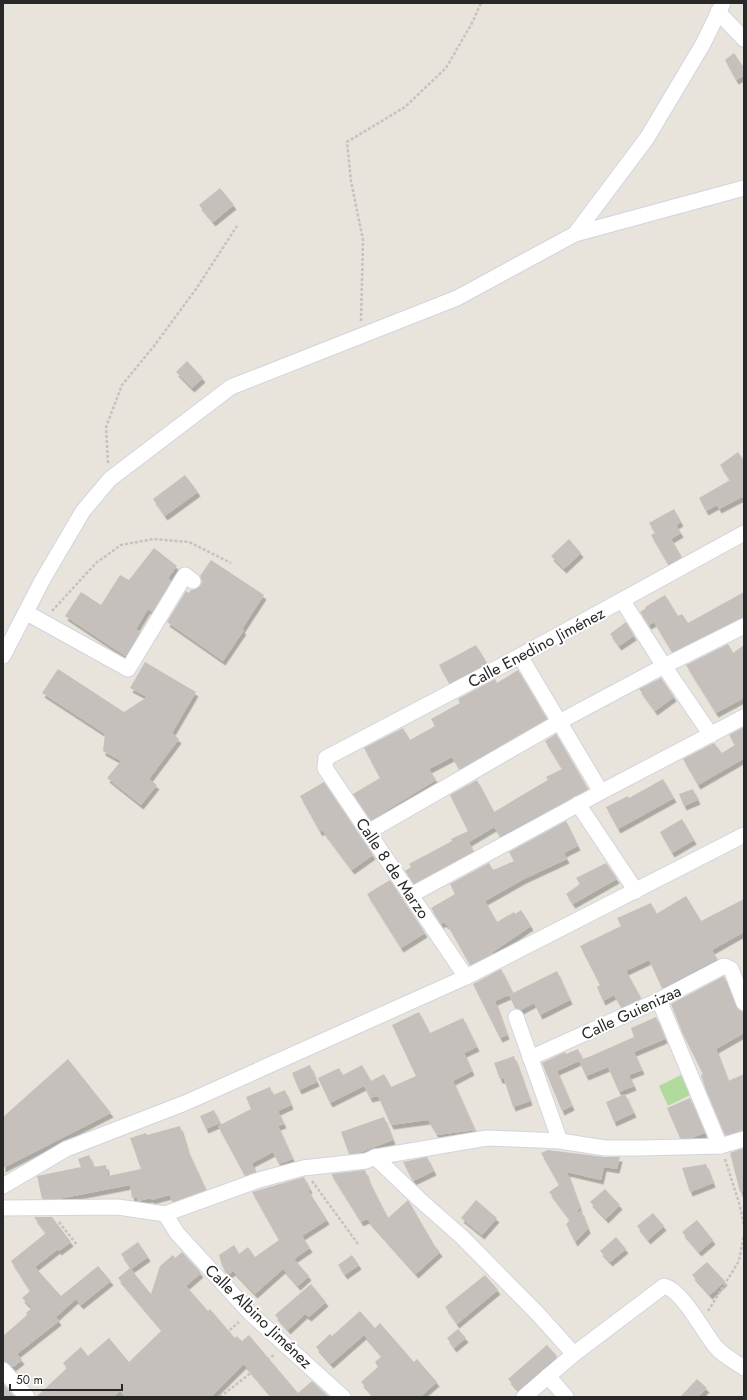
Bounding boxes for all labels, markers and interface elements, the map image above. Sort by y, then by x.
street label: Calle Enedino Jiménez [464,601,609,693]
street label: Calle 8 de Marzo [350,813,435,924]
street label: Calle Guienizaa [578,979,685,1046]
street label: Calle Albino Jiménez [200,1259,318,1374]
scale bar [10,1366,122,1392]
text: 50 m [16,1371,43,1389]

